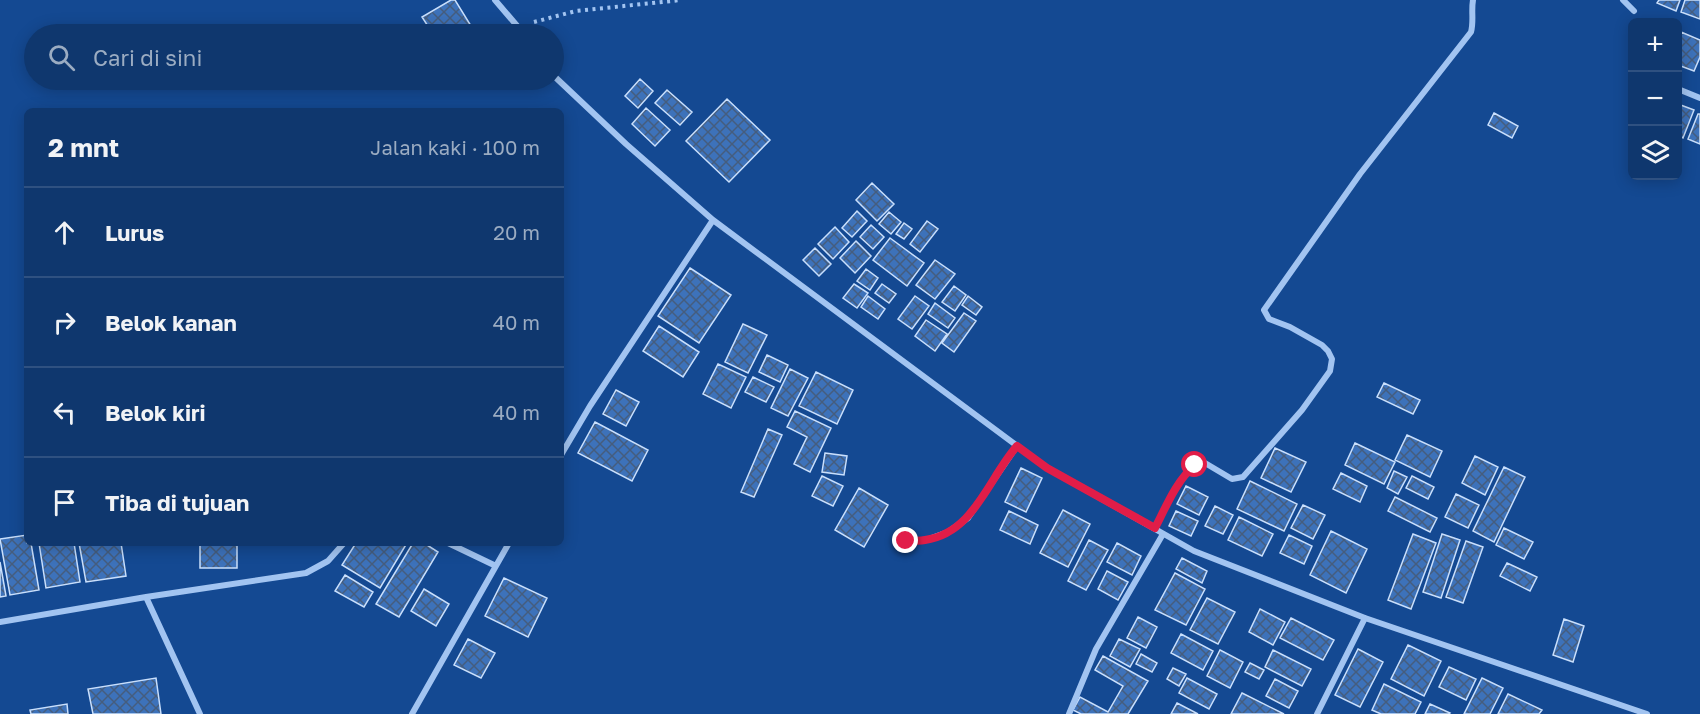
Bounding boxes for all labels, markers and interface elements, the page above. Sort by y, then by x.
map controls [1628,18,1682,180]
button: + [1628,18,1682,72]
search box [24,24,564,90]
icon: search [45,41,78,74]
text: Cari di sini [93,44,202,71]
button: − [1628,72,1682,126]
button: layers [1628,126,1682,180]
text: 2 mnt [48,132,119,163]
text: Jalan kaki · 100 m [370,135,540,159]
icon: ahead [48,216,81,249]
text: Lurus [105,219,164,246]
text: 20 m [493,220,540,244]
icon: right [48,306,81,339]
text: Belok kanan [105,309,237,336]
text: 40 m [493,310,540,334]
icon: left [48,396,81,429]
text: Belok kiri [105,399,206,426]
text: 40 m [493,400,540,424]
route start [1181,451,1207,477]
icon: arrive [48,486,81,519]
text: Tiba di tujuan [105,489,249,516]
route end [892,527,918,553]

